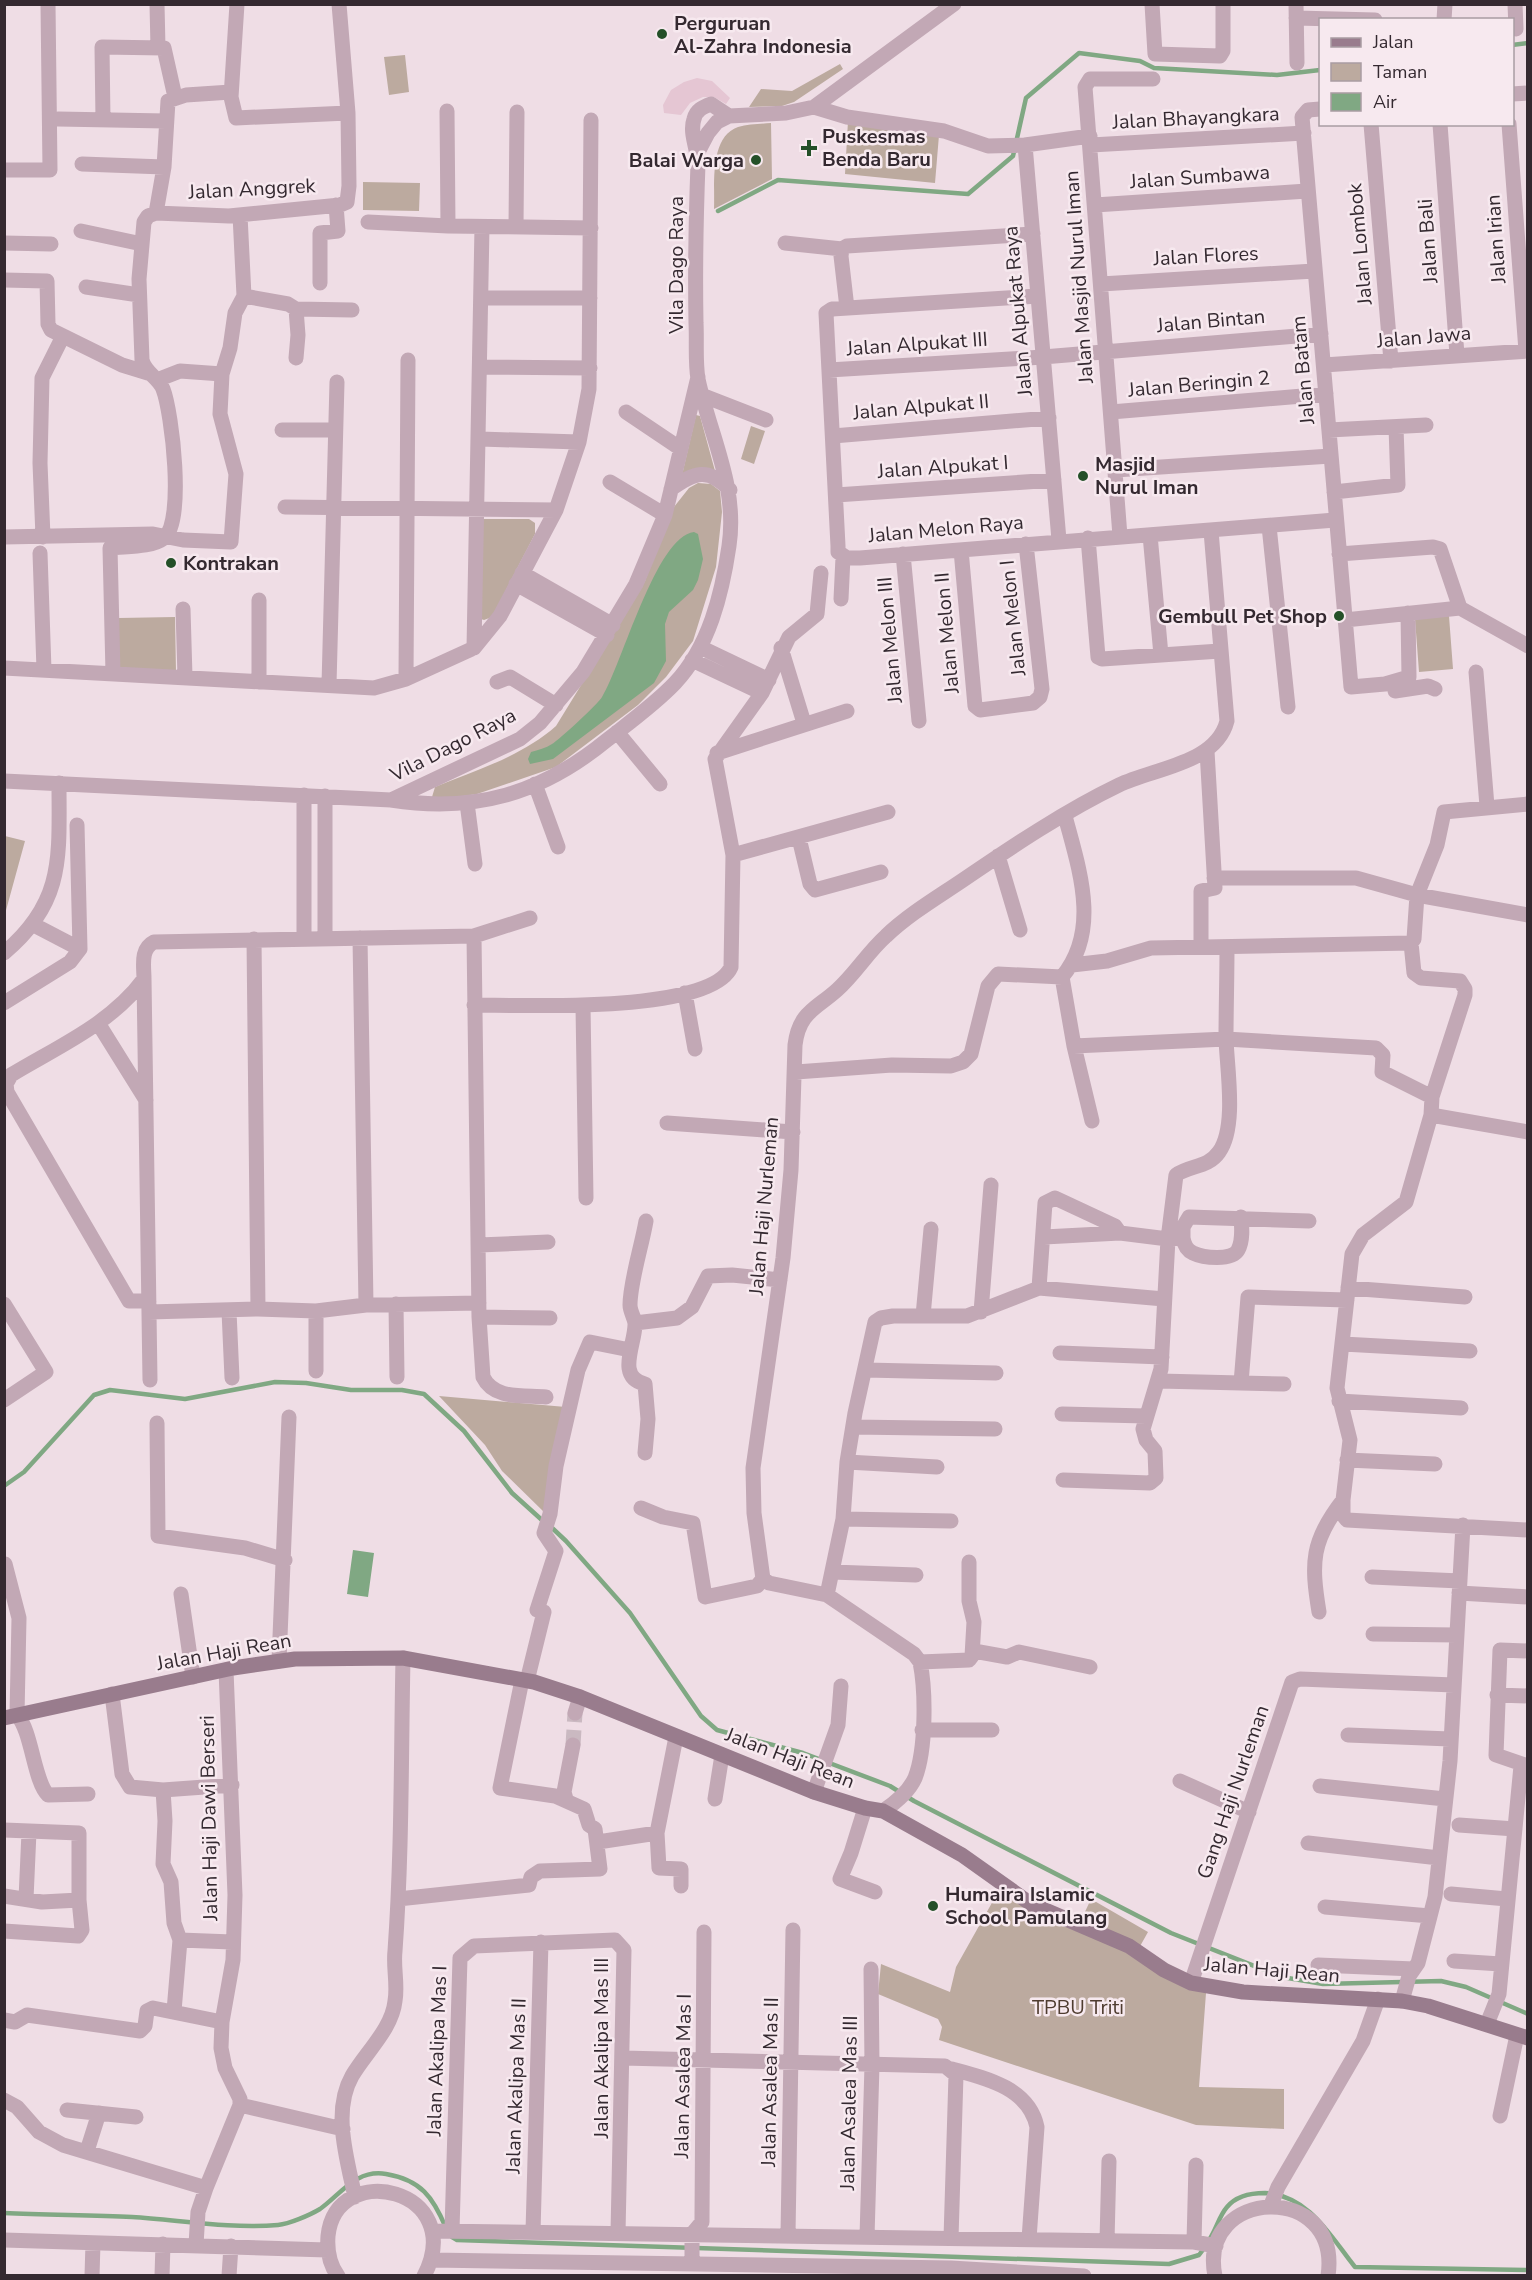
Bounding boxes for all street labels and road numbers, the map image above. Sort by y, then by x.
street label: Jalan Bhayangkara [1111,100,1280,136]
street label: Jalan Sumbawa [1128,159,1271,195]
street label: Jalan Masjid Nurul Iman [1058,170,1100,385]
street label: Jalan Anggrek [187,172,317,206]
street label: Jalan Lombok [1341,181,1379,307]
street label: Jalan Irian [1479,194,1513,285]
street label: Vila Dago Raya [663,196,690,335]
street label: Jalan Bali [1412,198,1444,285]
street label: Jalan Alpukat Raya [997,225,1039,398]
street label: Jalan Flores [1152,240,1259,272]
street label: Jalan Bintan [1155,303,1266,339]
street label: Jalan Batam [1285,315,1321,426]
street label: Jalan Jawa [1375,319,1472,355]
street label: Jalan Alpukat III [844,326,989,362]
street label: Jalan Beringin 2 [1126,364,1271,404]
street label: Jalan Alpukat II [851,388,990,426]
street label: Jalan Alpukat I [876,449,1009,485]
street label: Jalan Melon Raya [866,509,1025,549]
street label: Jalan Melon I [993,559,1033,678]
street label: Jalan Melon II [928,571,966,696]
street label: Jalan Melon III [871,576,909,705]
street label: Vila Dago Raya [384,702,521,789]
street label: Jalan Haji Nurleman [743,1116,785,1297]
street label: Jalan Haji Rean [154,1627,293,1677]
street label: Gang Haji Nurleman [1191,1701,1275,1883]
street label: Jalan Haji Dawi Berseri [194,1715,224,1922]
street label: Jalan Haji Rean [721,1721,858,1795]
street label: Jalan Haji Rean [1202,1951,1341,1989]
street label: Jalan Akalipa Mas III [588,1958,615,2139]
street label: Jalan Akalipa Mas I [420,1965,453,2138]
street label: Jalan Asalea Mas I [668,1993,698,2160]
street label: Jalan Asalea Mas II [755,1997,785,2168]
street label: Jalan Akalipa Mas II [499,1998,533,2175]
street label: Jalan Asalea Mas III [834,2015,864,2192]

